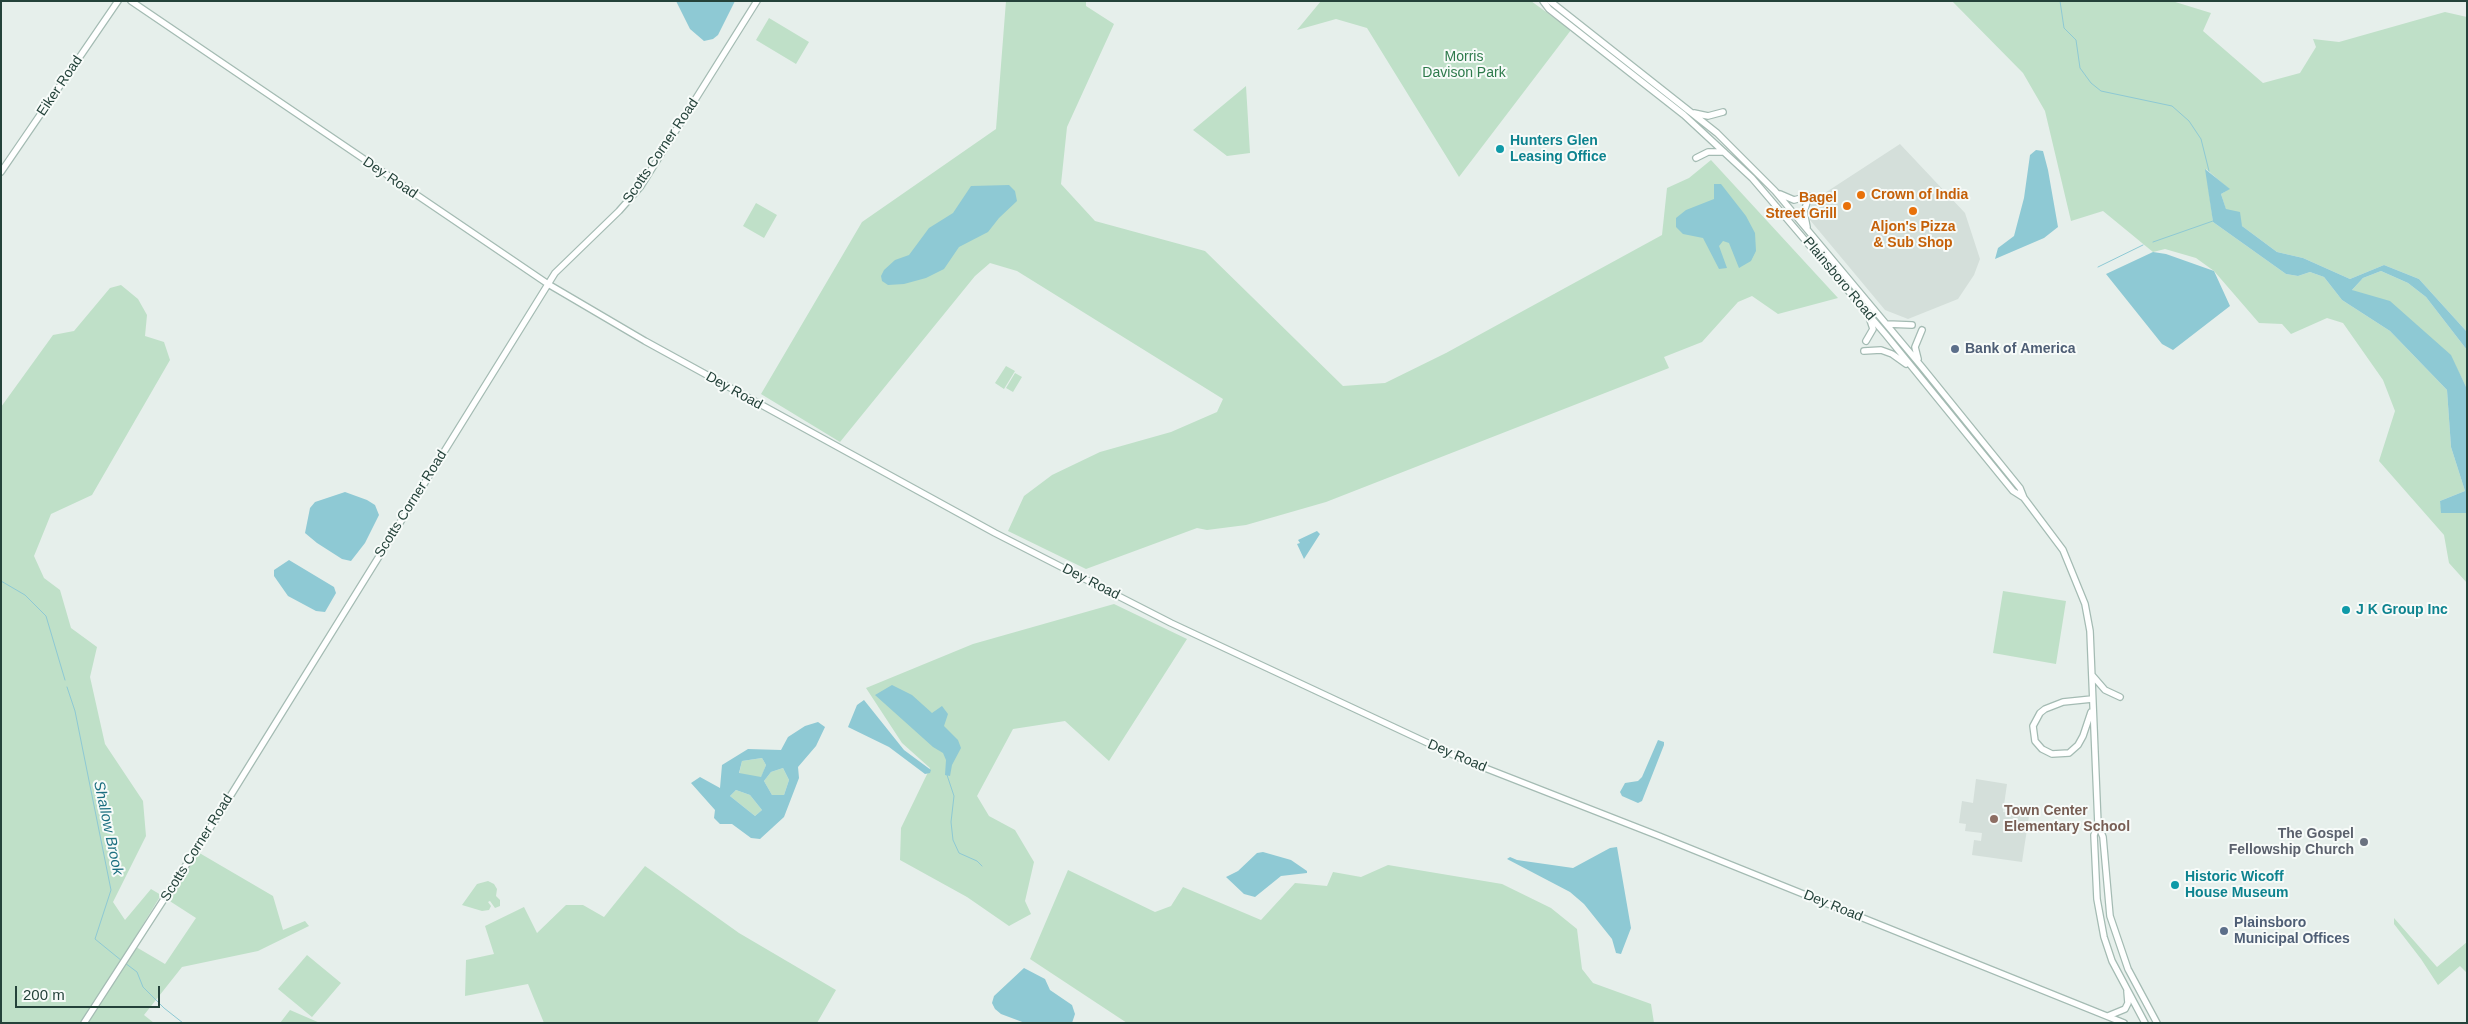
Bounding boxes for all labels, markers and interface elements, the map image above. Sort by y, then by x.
park label: Morris Davison Park [1422,49,1506,82]
street label: Eiker Road [34,53,86,119]
street label: Scotts Corner Road [620,95,702,207]
place label: Hunters Glen Leasing Office [1510,133,1606,166]
marker: Hunters Glen Leasing Office [1494,143,1506,155]
street label: Dey Road [359,154,421,202]
place label: Crown of India [1871,187,1968,203]
marker: Crown of India [1855,189,1867,201]
place label: Bagel Street Grill [1765,190,1837,222]
marker: Bagel Street Grill [1841,200,1853,212]
marker: Aljon's Pizza & Sub Shop [1907,205,1919,217]
place label: Aljon's Pizza & Sub Shop [1870,219,1956,252]
street label: Plainsboro Road [1799,234,1879,324]
place label: Bank of America [1965,341,2075,357]
marker: Bank of America [1949,343,1961,355]
street label: Dey Road [703,369,765,413]
street label: Scotts Corner Road [371,447,451,561]
street label: Dey Road [1059,560,1123,604]
place label: J K Group Inc [2356,602,2448,618]
marker: J K Group Inc [2340,604,2352,616]
street label: Dey Road [1425,736,1489,776]
water label: Shallow Brook [89,779,127,877]
street label: Scotts Corner Road [157,791,237,905]
place label: Town Center Elementary School [2004,803,2130,836]
marker: Town Center Elementary School [1988,813,2000,825]
place label: The Gospel Fellowship Church [2229,826,2354,859]
marker: The Gospel Fellowship Church [2358,836,2370,848]
place label: Historic Wicoff House Museum [2185,869,2288,902]
marker: Historic Wicoff House Museum [2169,879,2181,891]
street label: Dey Road [1801,887,1865,925]
place label: Plainsboro Municipal Offices [2234,915,2350,948]
marker: Plainsboro Municipal Offices [2218,925,2230,937]
scale bar [18,976,162,1008]
text: 200 m [23,986,65,1003]

